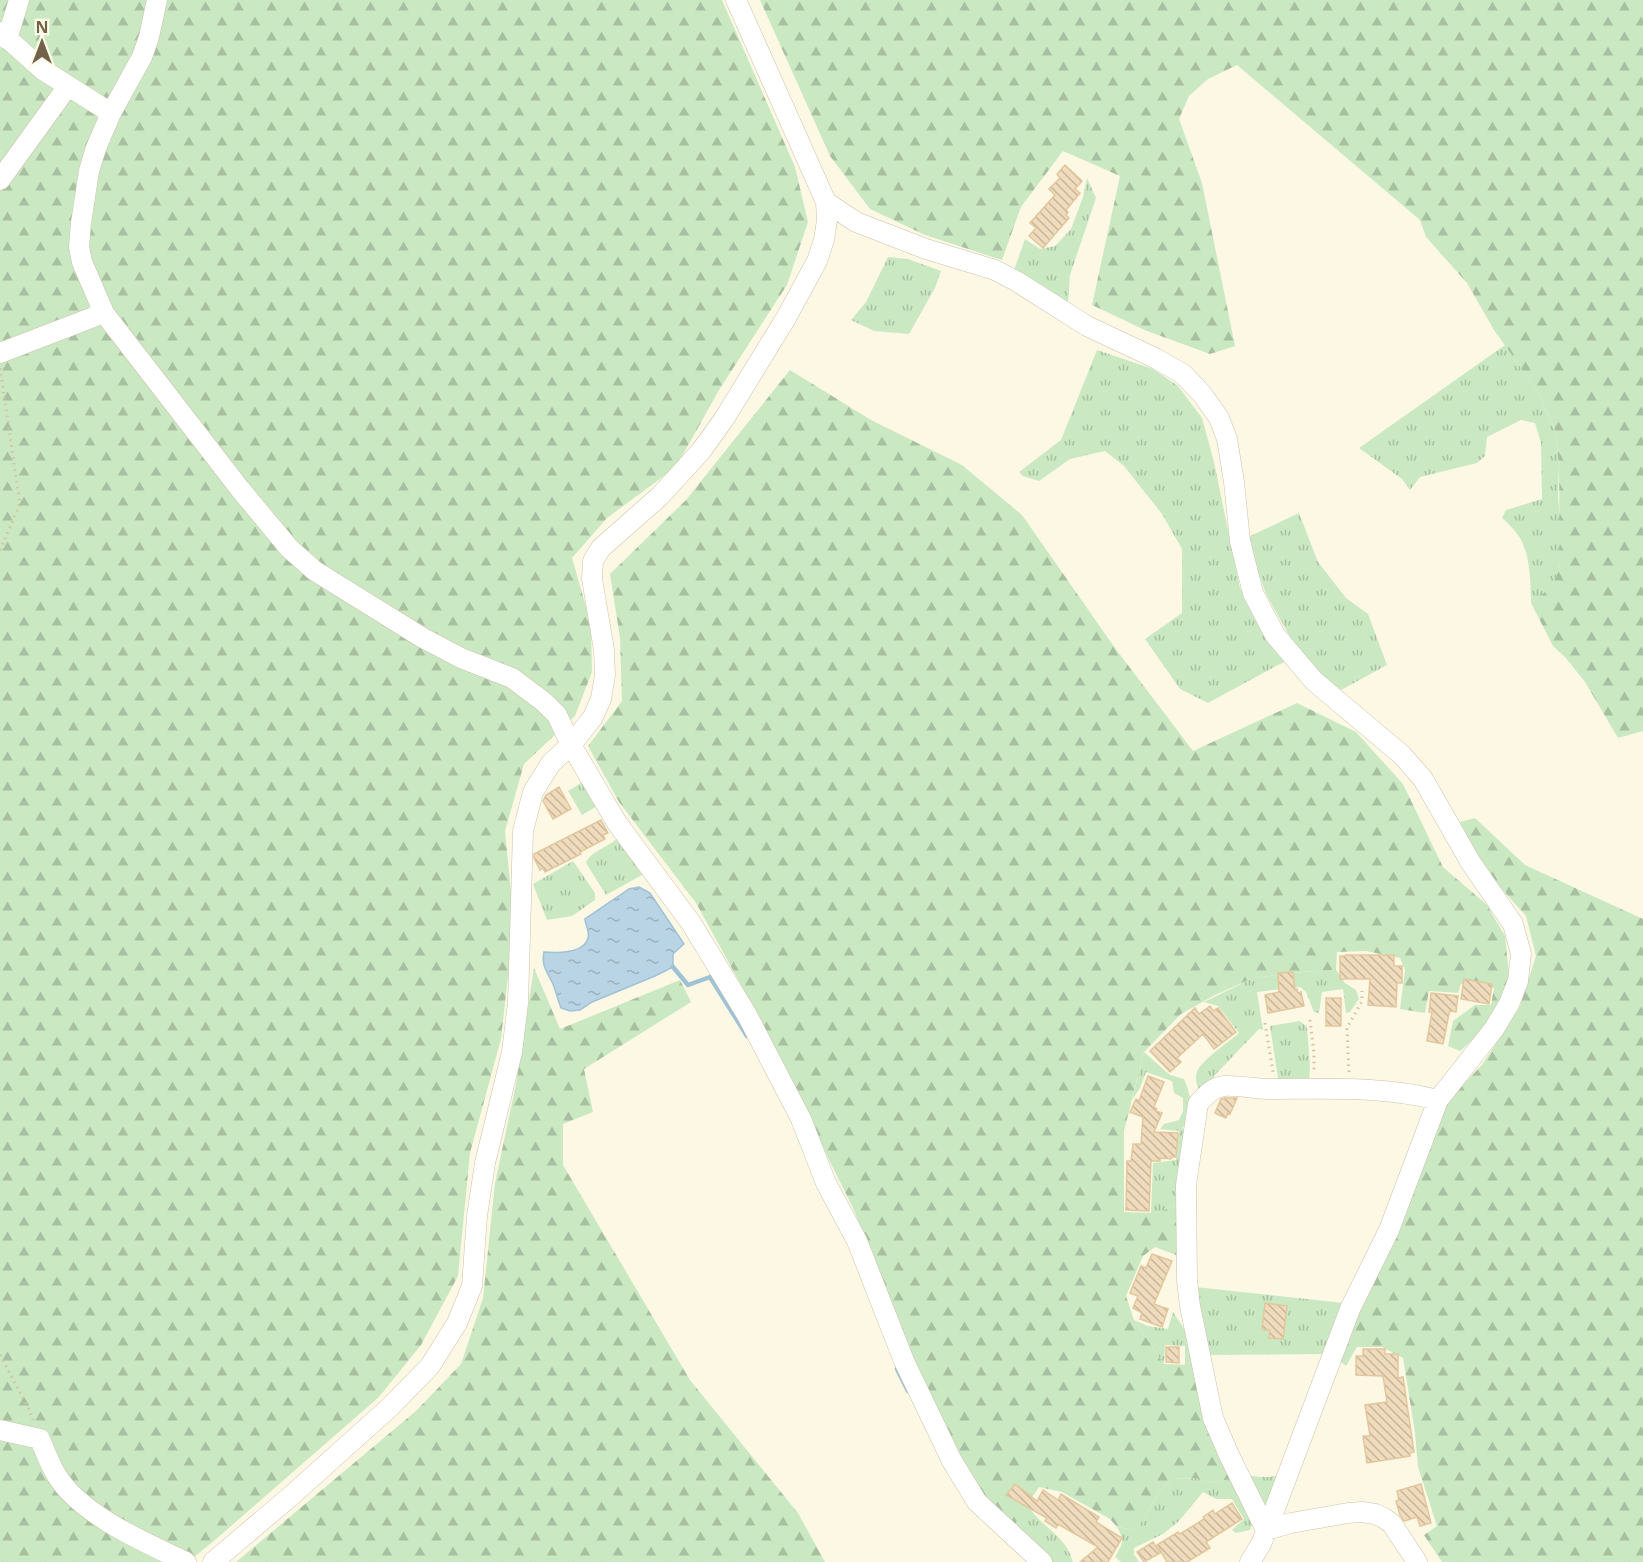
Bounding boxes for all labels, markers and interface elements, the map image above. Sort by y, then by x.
north arrow [12,12,72,72]
text: N [35,16,49,38]

